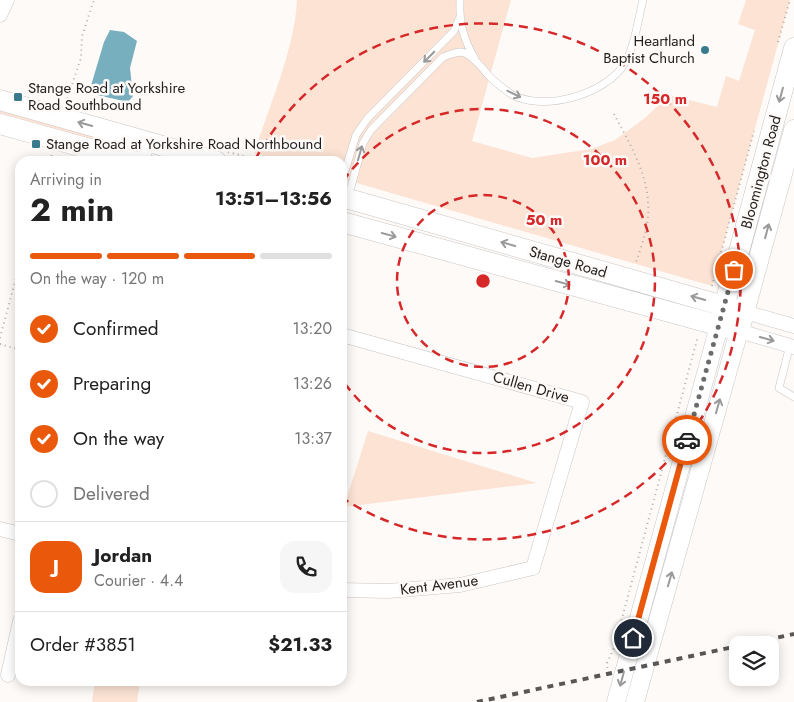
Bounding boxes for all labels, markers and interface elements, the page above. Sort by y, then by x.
place label: Heartland Baptist Church [603,30,695,69]
marker: Heartland Baptist Church [699,44,711,56]
one-way arrow [423,50,435,63]
place label: Stange Road at Yorkshire Road Southbound [28,77,185,116]
one-way arrow [776,86,786,102]
text: 150 m [643,88,687,110]
one-way arrow [506,89,521,99]
marker: Stange Road at Yorkshire Road Southbound [12,91,24,103]
street label: Bloomington Road [735,113,787,231]
one-way arrow [77,119,93,128]
place label: Stange Road at Yorkshire Road Northbound [46,133,322,155]
marker: Stange Road at Yorkshire Road Northbound [30,138,42,150]
one-way arrow [356,145,366,161]
text: 100 m [583,149,627,171]
text: Arriving in [30,168,102,191]
text: 13:51–13:56 [215,185,332,212]
text: 2 min [30,187,114,233]
text: 50 m [526,209,562,231]
one-way arrow [763,223,772,239]
one-way arrow [381,230,397,240]
one-way arrow [500,239,516,249]
street label: Stange Road [526,240,610,284]
pin [713,249,755,291]
icon: bag [720,256,748,284]
text: On the way · 120 m [30,267,164,290]
centre of rings [474,272,492,290]
one-way arrow [555,278,571,288]
one-way arrow [690,293,706,303]
icon: check [30,315,58,343]
text: Confirmed [73,315,159,342]
text: 13:20 [293,317,332,340]
one-way arrow [758,334,774,344]
street label: Cullen Drive [490,366,572,408]
icon: check [30,370,58,398]
text: Preparing [73,370,151,397]
text: 13:26 [293,372,332,395]
one-way arrow [714,399,724,415]
courier [662,415,712,465]
icon: check [30,425,58,453]
text: On the way [73,425,164,452]
icon: car [673,426,701,454]
text: 13:37 [294,427,332,450]
text: Delivered [73,480,150,507]
button: phone [280,541,332,593]
text: Jordan [94,542,152,569]
text: J [53,553,59,580]
text: Courier · 4.4 [94,569,183,592]
street label: Kent Avenue [399,569,480,601]
one-way arrow [665,572,675,588]
pin [612,617,654,659]
icon: home [619,624,647,652]
text: Order #3851 [30,631,136,658]
text: $21.33 [268,631,332,658]
map controls [729,636,779,686]
button: layers [729,636,779,686]
one-way arrow [617,670,626,686]

